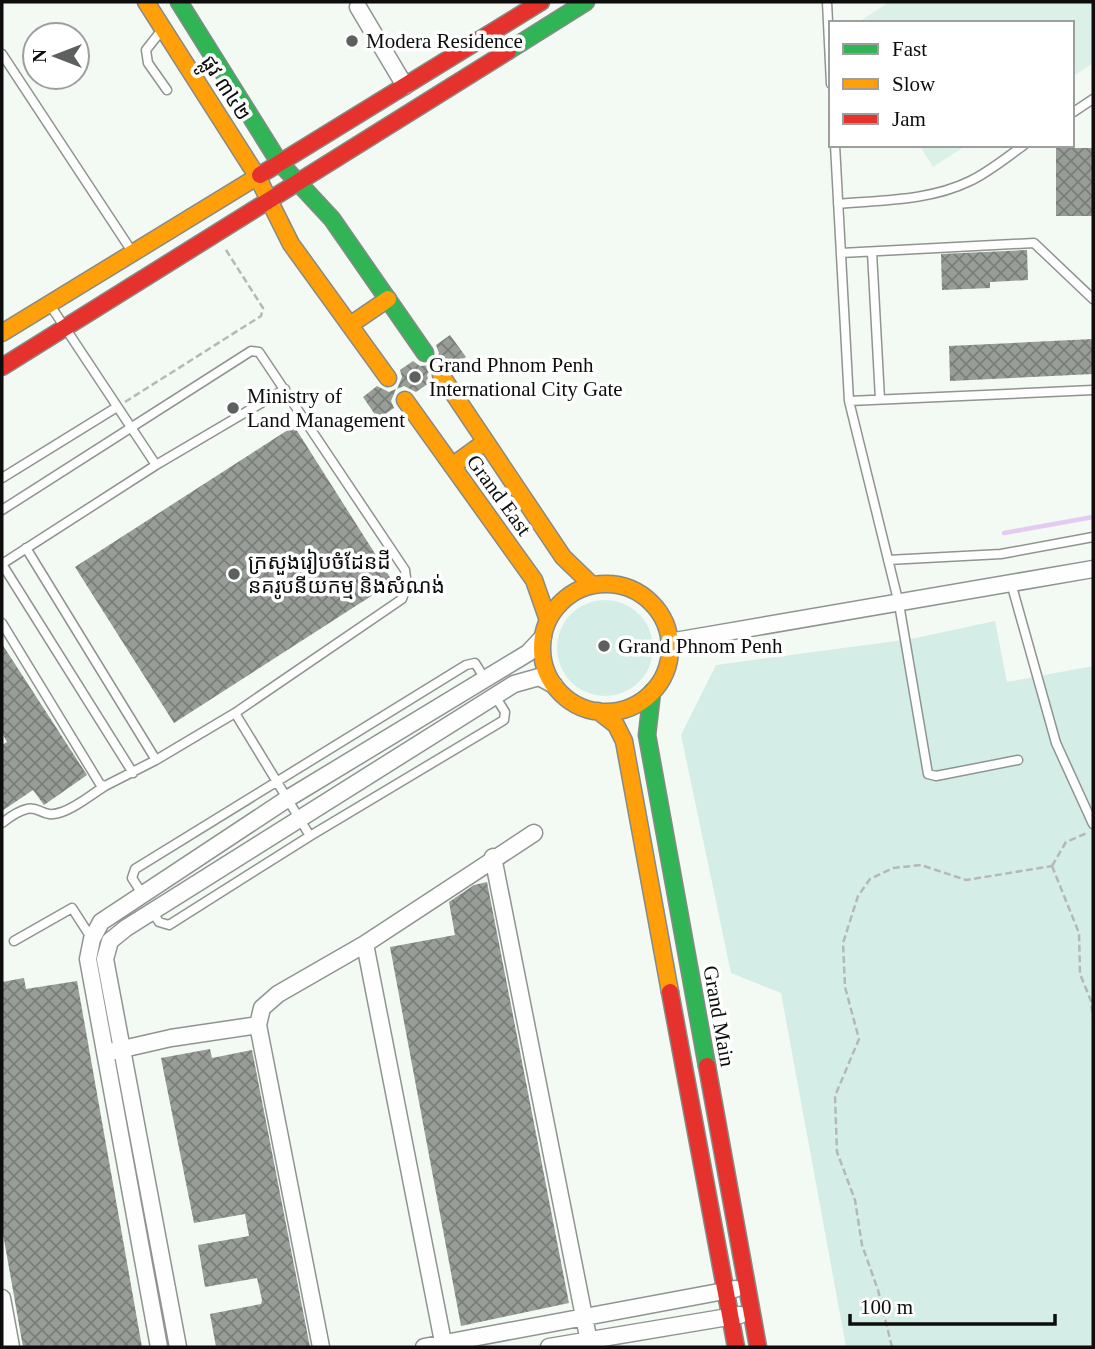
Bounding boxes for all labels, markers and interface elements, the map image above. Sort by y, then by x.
north arrow [21,21,91,91]
legend [829,21,1074,147]
place label: Modera Residence [366,29,523,53]
marker: Modera Residence [344,33,360,49]
text: Fast [892,37,927,61]
text: N [29,49,50,63]
street label: ផ្លូវ ៣៤២ [190,51,256,129]
text: Slow [892,72,936,96]
text: Jam [892,107,926,131]
place label: Grand Phnom Penh International City Gate [429,353,623,401]
marker: Grand Phnom Penh International City Gate [407,369,423,385]
place label: Ministry of Land Management [247,384,405,432]
marker: Ministry of Land Management [225,400,241,416]
street label: Grand East [462,450,536,540]
place label: ក្រសួងរៀបចំដែនដី នគរូបនីយកម្ម និងសំណង់ [248,548,445,600]
marker: ក្រសួងរៀបចំដែនដី នគរូបនីយកម្ម និងសំណង់ [226,566,242,582]
place label: Grand Phnom Penh [618,634,783,658]
marker: Grand Phnom Penh [596,638,612,654]
street label: Grand Main [698,964,740,1069]
scale bar [850,1282,1055,1326]
text: 100 m [860,1295,913,1319]

